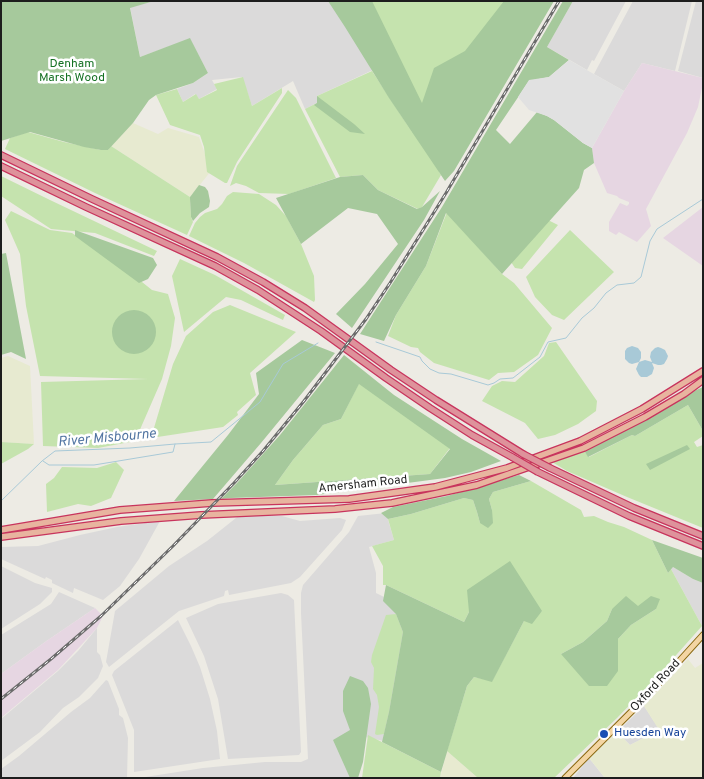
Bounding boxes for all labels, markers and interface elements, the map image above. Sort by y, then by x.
park label: Denham Marsh Wood [39,58,105,86]
water label: River Misbourne [57,426,157,452]
street label: Amersham Road [318,473,408,497]
street label: Oxford Road [628,657,684,715]
place label: Huesden Way [614,727,686,741]
marker: Huesden Way [598,728,610,740]

